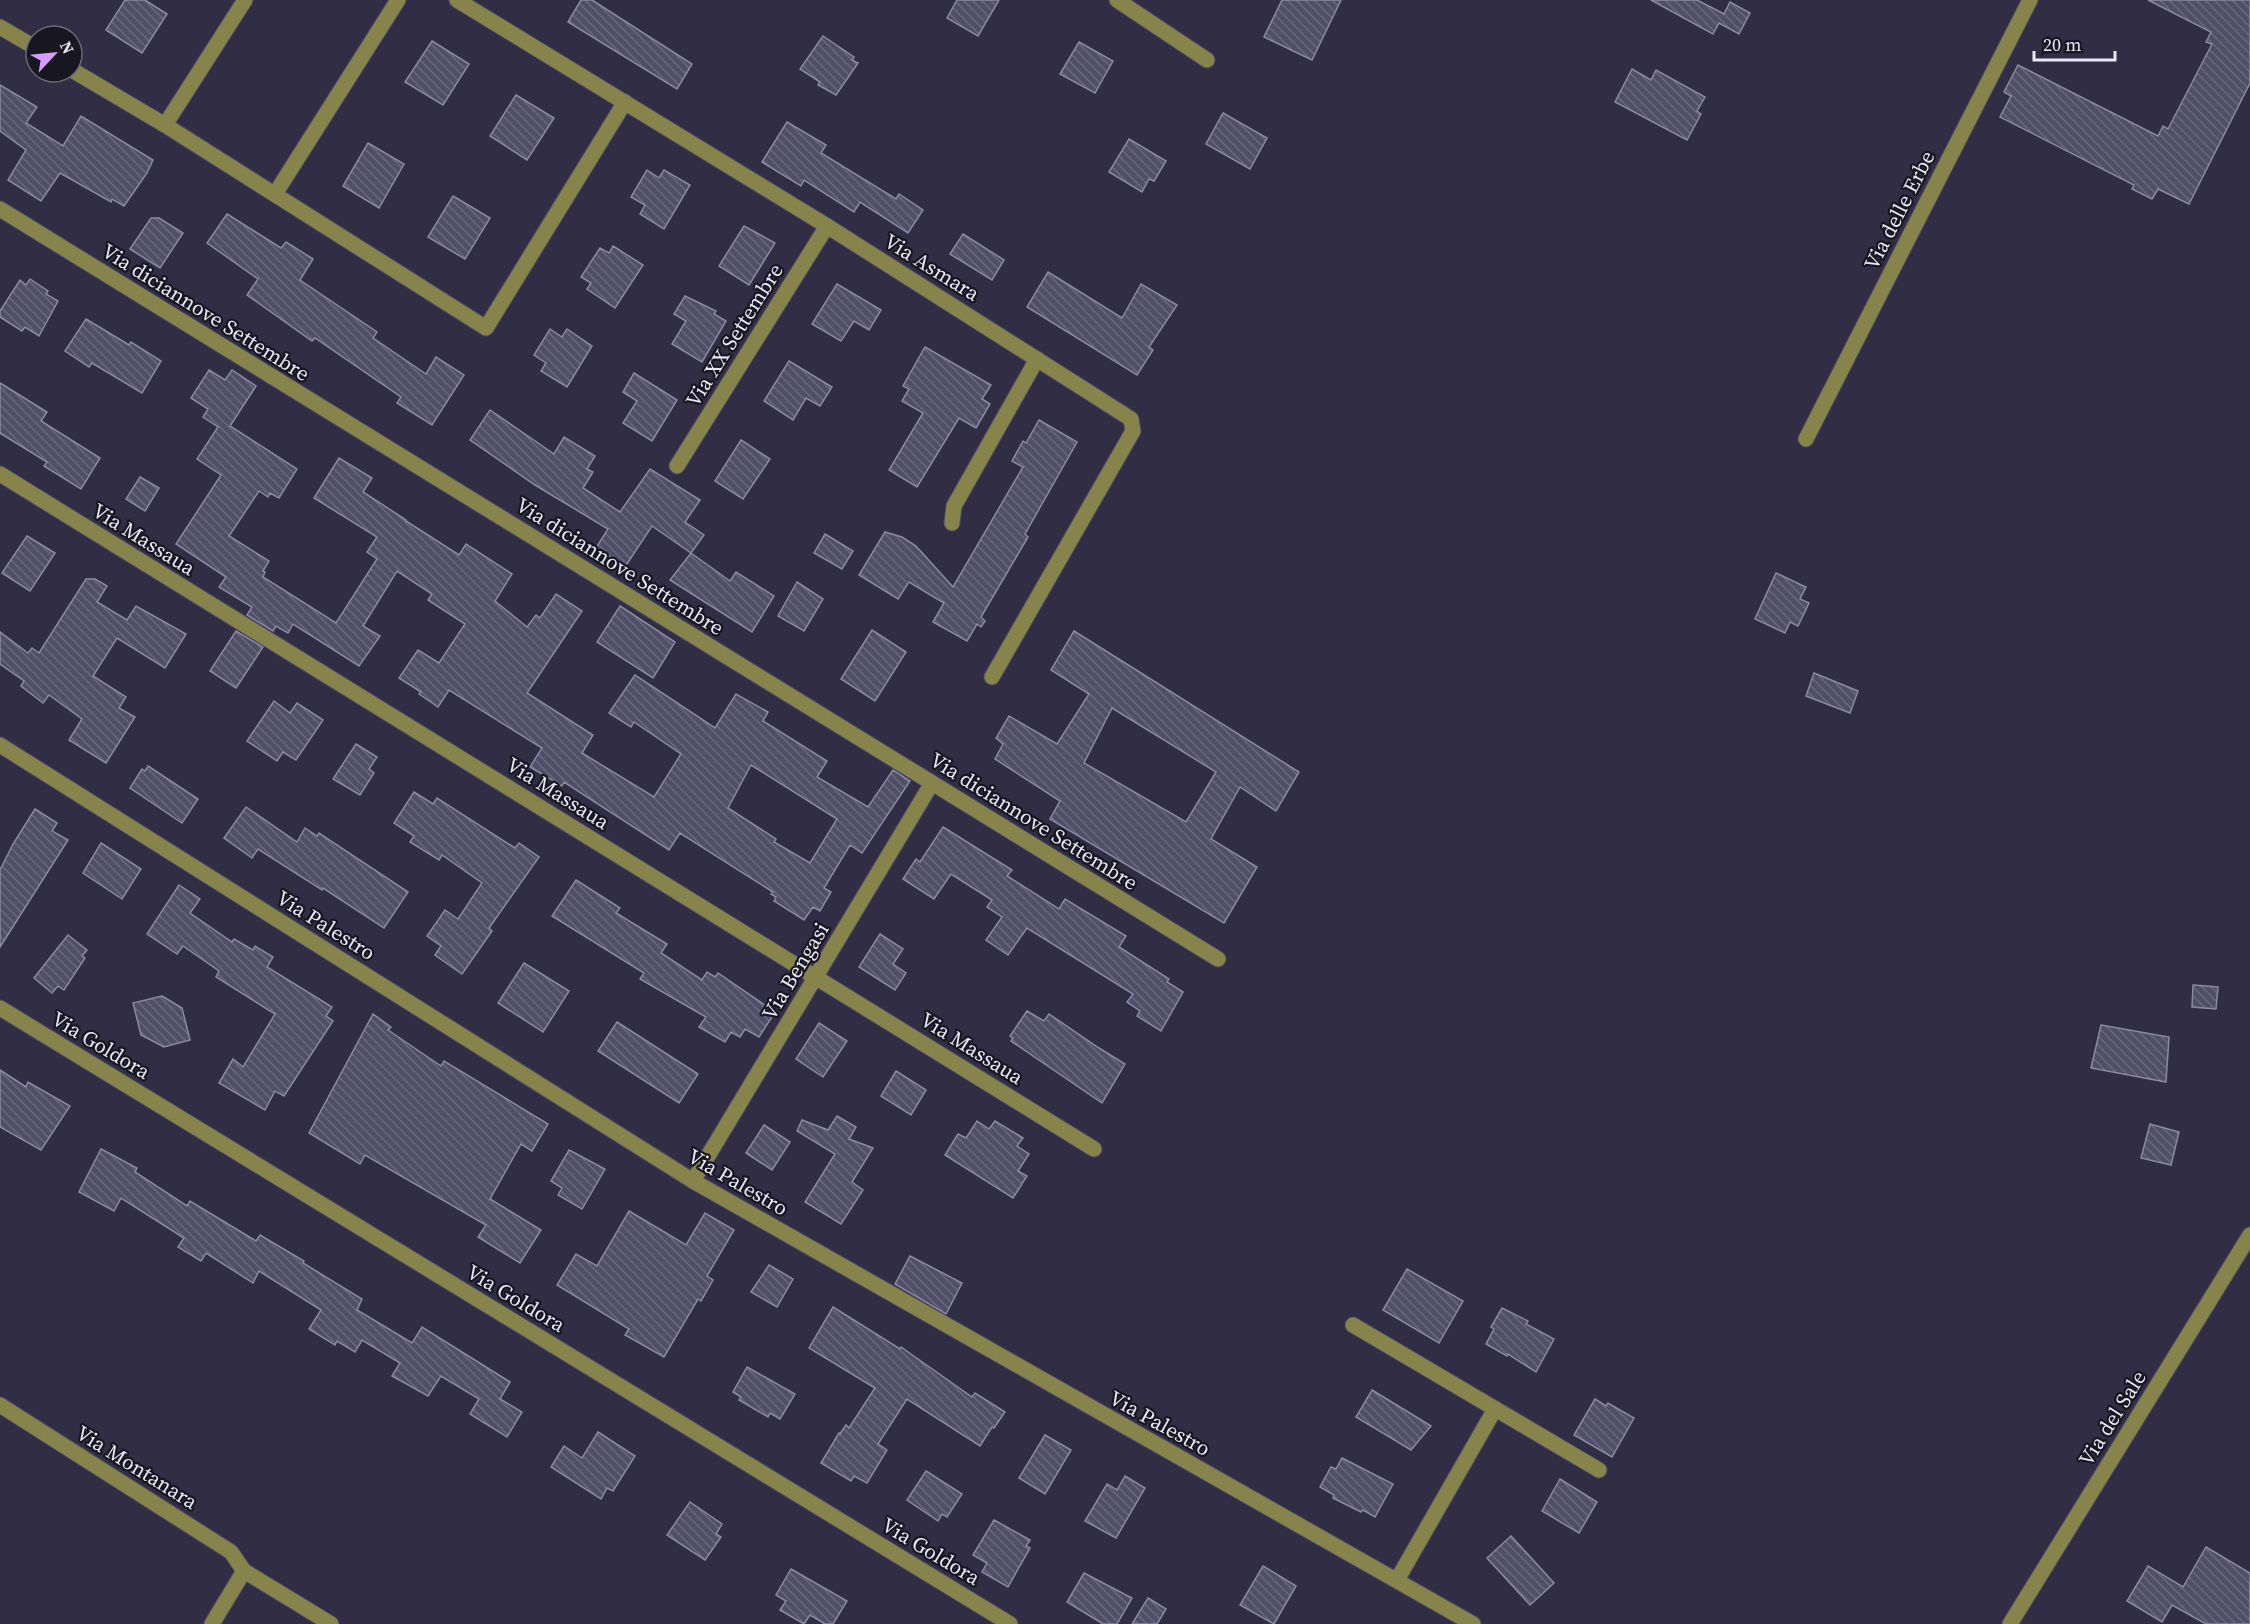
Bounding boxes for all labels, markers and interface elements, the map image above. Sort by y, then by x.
north arrow [24,24,84,84]
scale bar [2034,24,2115,62]
text: 20 m [2043,32,2081,57]
text: N [55,37,80,58]
street label: Via delle Erbe [1857,145,1941,275]
street label: Via Asmara [879,226,985,308]
street label: Via diciannove Settembre [97,236,315,388]
street label: Via XX Settembre [678,258,790,412]
street label: Via diciannove Settembre [511,490,729,642]
street label: Via Massaua [87,496,201,582]
street label: Via diciannove Settembre [925,745,1143,897]
street label: Via Massaua [501,750,615,836]
street label: Via Palestro [271,883,381,967]
street label: Via Bengasi [755,917,835,1025]
street label: Via Goldora [46,1004,156,1086]
street label: Via Massaua [915,1005,1029,1091]
street label: Via Palestro [682,1142,794,1222]
street label: Via Goldora [461,1257,571,1339]
street label: Via del Sale [2071,1365,2153,1471]
street label: Via Palestro [1104,1383,1216,1463]
street label: Via Montanara [71,1418,203,1516]
street label: Via Goldora [876,1510,986,1592]

